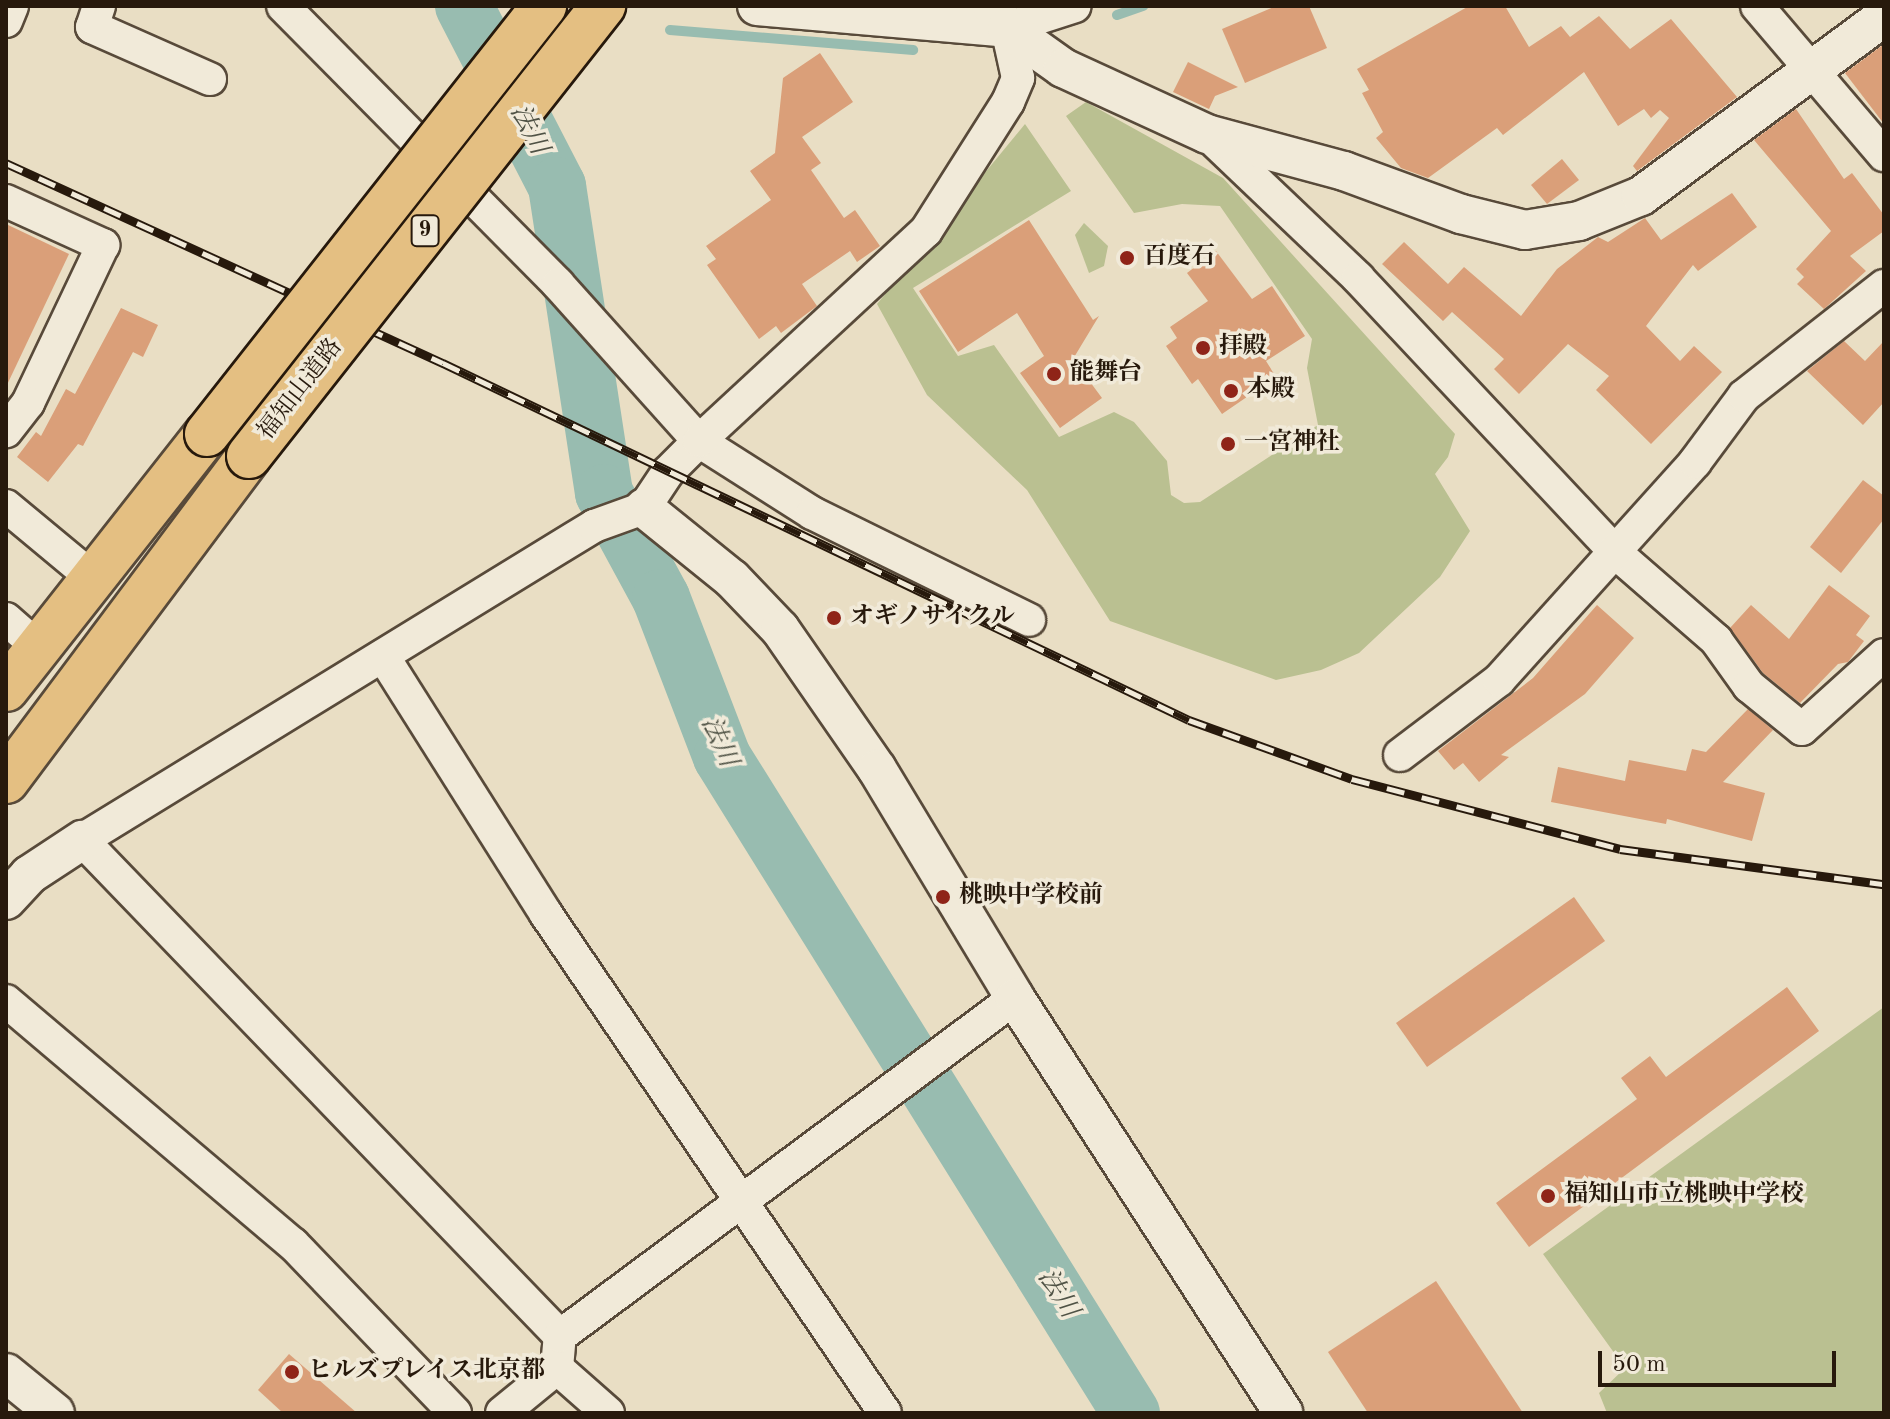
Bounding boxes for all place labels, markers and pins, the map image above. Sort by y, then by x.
place label: 百度石 [1143,244,1215,272]
marker: 百度石 [1118,249,1136,267]
place label: 拝殿 [1219,334,1267,362]
marker: 拝殿 [1194,339,1212,357]
place label: 能舞台 [1070,360,1142,388]
marker: 能舞台 [1045,365,1063,383]
place label: 本殿 [1247,377,1295,405]
marker: 本殿 [1222,382,1240,400]
place label: 一宮神社 [1244,430,1340,458]
marker: 一宮神社 [1219,435,1237,453]
place label: オギノサイクル [850,604,1018,632]
marker: オギノサイクル [825,609,843,627]
place label: 桃映中学校前 [959,883,1103,911]
marker: 桃映中学校前 [934,888,952,906]
place label: 福知山市立桃映中学校 [1564,1182,1804,1210]
marker: 福知山市立桃映中学校 [1539,1187,1557,1205]
place label: ヒルズプレイス北京都 [308,1358,548,1386]
marker: ヒルズプレイス北京都 [283,1363,301,1381]

